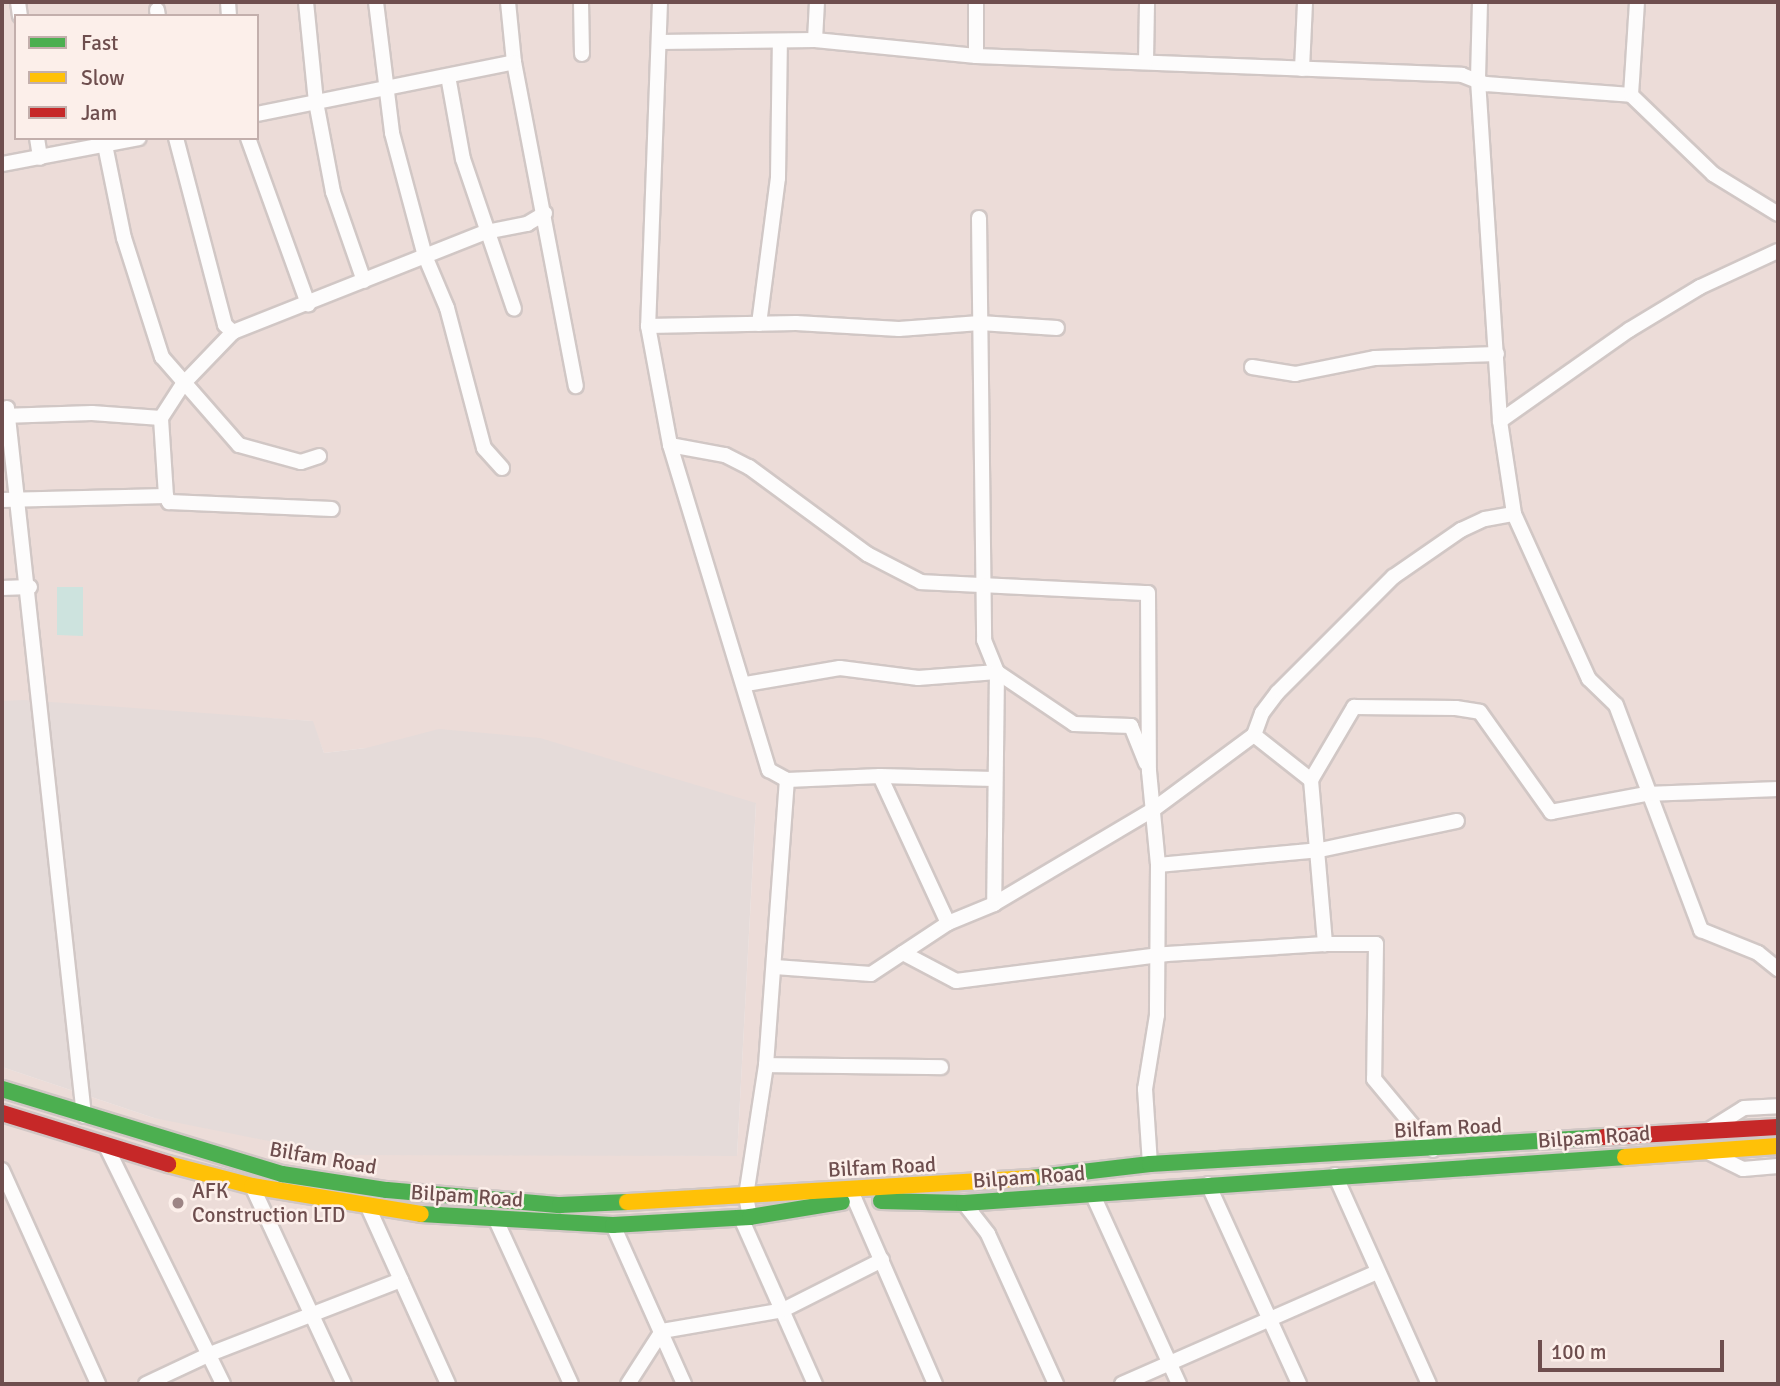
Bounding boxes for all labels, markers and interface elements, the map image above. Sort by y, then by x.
legend [14,14,259,140]
text: Fast [81,30,118,56]
text: Slow [81,65,125,91]
text: Jam [81,100,117,126]
street label: Bilfam Road [1393,1113,1503,1143]
street label: Bilpam Road [1537,1121,1651,1153]
street label: Bilfam Road [267,1136,379,1180]
street label: Bilfam Road [827,1152,937,1182]
street label: Bilpam Road [972,1161,1086,1193]
place label: AFK Construction LTD [192,1178,345,1228]
street label: Bilpam Road [410,1180,524,1212]
marker: AFK Construction LTD [170,1195,186,1211]
scale bar [1542,1326,1728,1370]
text: 100 m [1551,1339,1606,1365]

